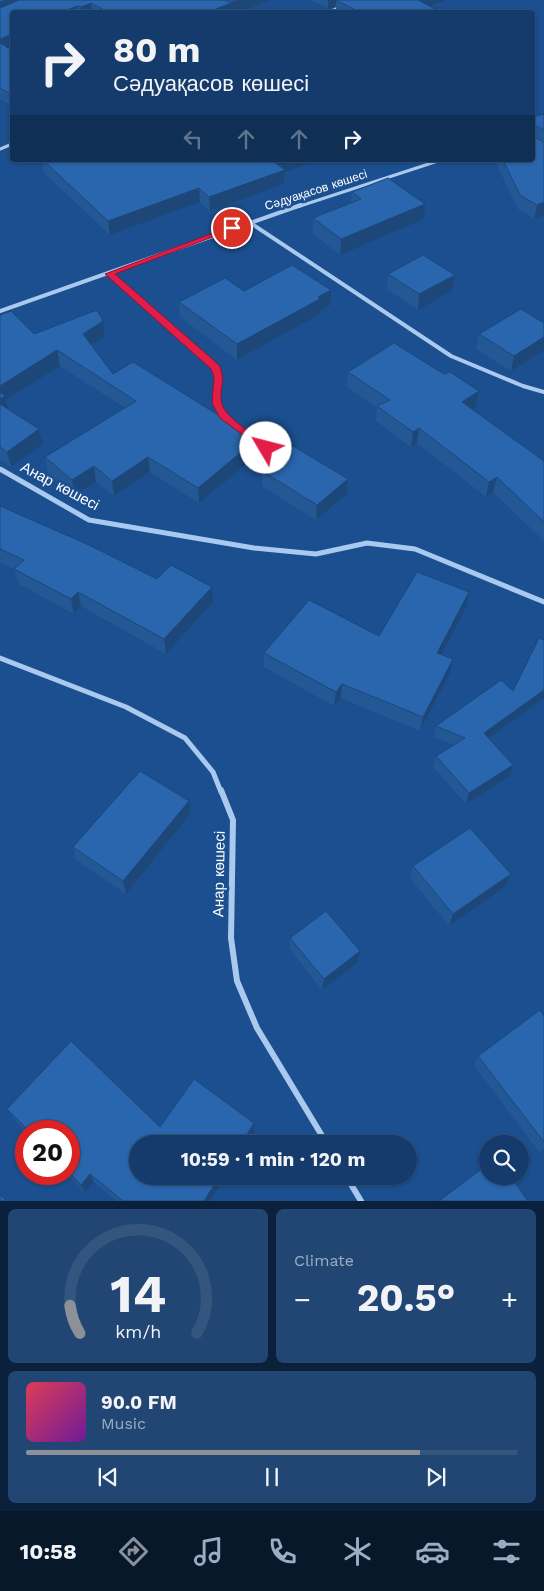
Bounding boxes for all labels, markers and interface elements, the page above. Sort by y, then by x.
text: 80 m [113,29,200,71]
icon: right [30,30,95,95]
text: Сәдуақасов көшесі [113,71,309,96]
icon: left [179,125,207,153]
icon: ahead [232,125,260,153]
icon: ahead [285,125,313,153]
icon: right [338,125,366,153]
street label: Сәдуақасов көшесі [263,167,369,213]
pin [211,207,253,249]
icon: arrive [218,214,246,242]
position arrow [239,421,291,473]
street label: Анар көшесі [18,458,102,514]
street label: Анар көшесі [209,831,229,917]
speed limit sign: 20 [15,1120,80,1185]
map controls [479,1135,529,1185]
button: search [479,1135,529,1185]
text: 10:59 · 1 min · 120 m [181,1148,365,1171]
text: Climate [294,1251,354,1270]
text: 14 [110,1264,166,1325]
text: 20.5° [357,1276,455,1320]
text: − [294,1283,311,1316]
text: + [501,1283,518,1316]
text: km/h [115,1321,161,1342]
text: 90.0 FM [101,1391,177,1414]
text: Music [101,1414,146,1433]
icon: previous [94,1463,122,1491]
icon: pause [258,1463,286,1491]
icon: next [422,1463,450,1491]
icon: directions [116,1534,151,1569]
icon: music [191,1534,226,1569]
icon: phone [265,1534,300,1569]
icon: climate [340,1534,375,1569]
icon: car [415,1534,450,1569]
icon: filters [489,1534,524,1569]
text: 10:58 [20,1539,77,1564]

